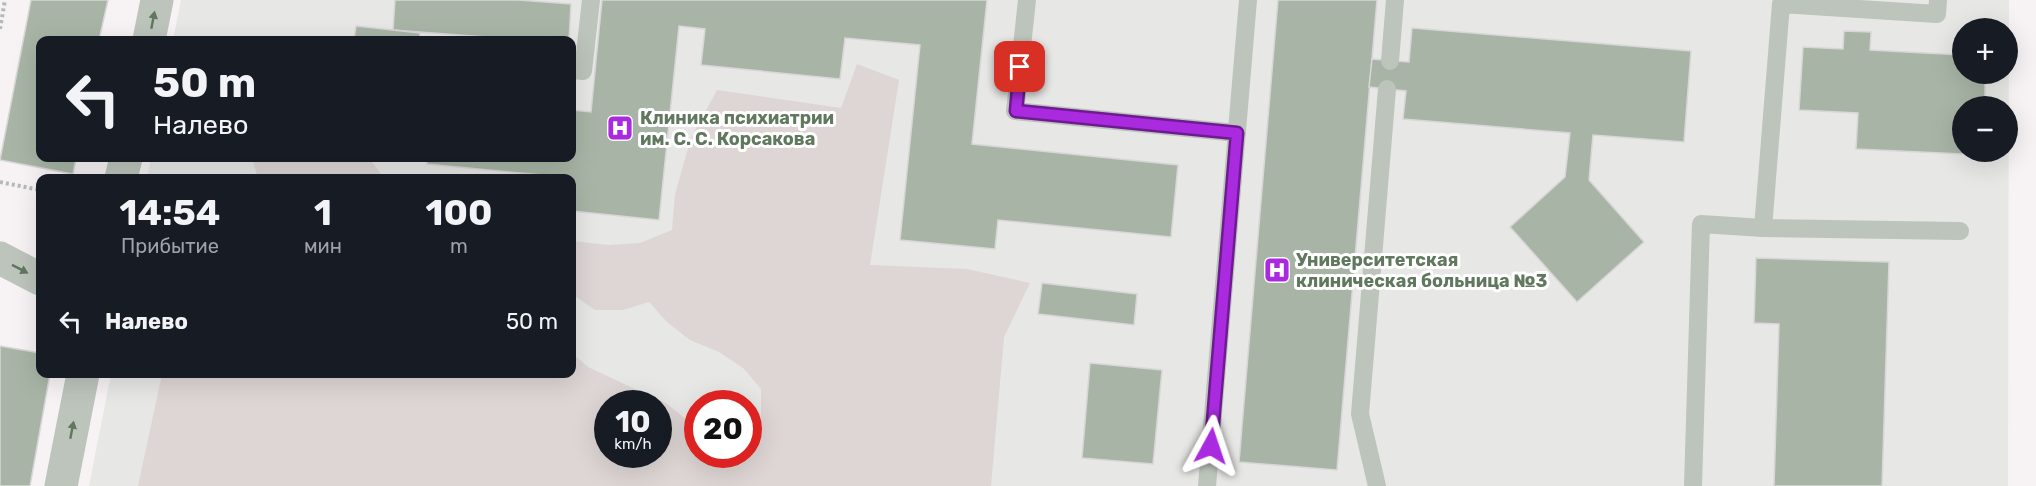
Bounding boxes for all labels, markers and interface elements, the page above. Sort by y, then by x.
one-way arrow [149,11,158,30]
map controls [1952,18,2018,162]
button: + [1952,18,2018,84]
pin [994,41,1045,92]
icon: arrive [1003,50,1036,83]
text: 50 m [153,58,256,108]
icon: left [54,60,132,138]
button: − [1952,96,2018,162]
place label: Клиника психиатрии им. С. С. Корсакова [640,107,834,150]
text: Налево [153,109,249,141]
hospital icon: Клиника психиатрии им. С. С. Корсакова [605,113,635,143]
text: 14:54 [120,191,220,234]
text: 1 [314,191,332,234]
text: 100 [426,191,492,234]
text: Прибытие [121,234,219,258]
text: мин [304,234,342,258]
text: m [450,234,468,258]
place label: Университетская клиническая больница №3 [1296,249,1547,292]
hospital icon: Университетская клиническая больница №3 [1262,255,1292,285]
one-way arrow [12,264,29,274]
icon: left [54,305,87,338]
text: Налево [105,308,188,335]
text: 50 m [506,308,558,335]
speed limit sign: 20 [684,390,762,468]
text: 10 [615,404,651,440]
position arrow [1179,414,1243,478]
one-way arrow [68,420,77,439]
text: km/h [614,435,652,453]

